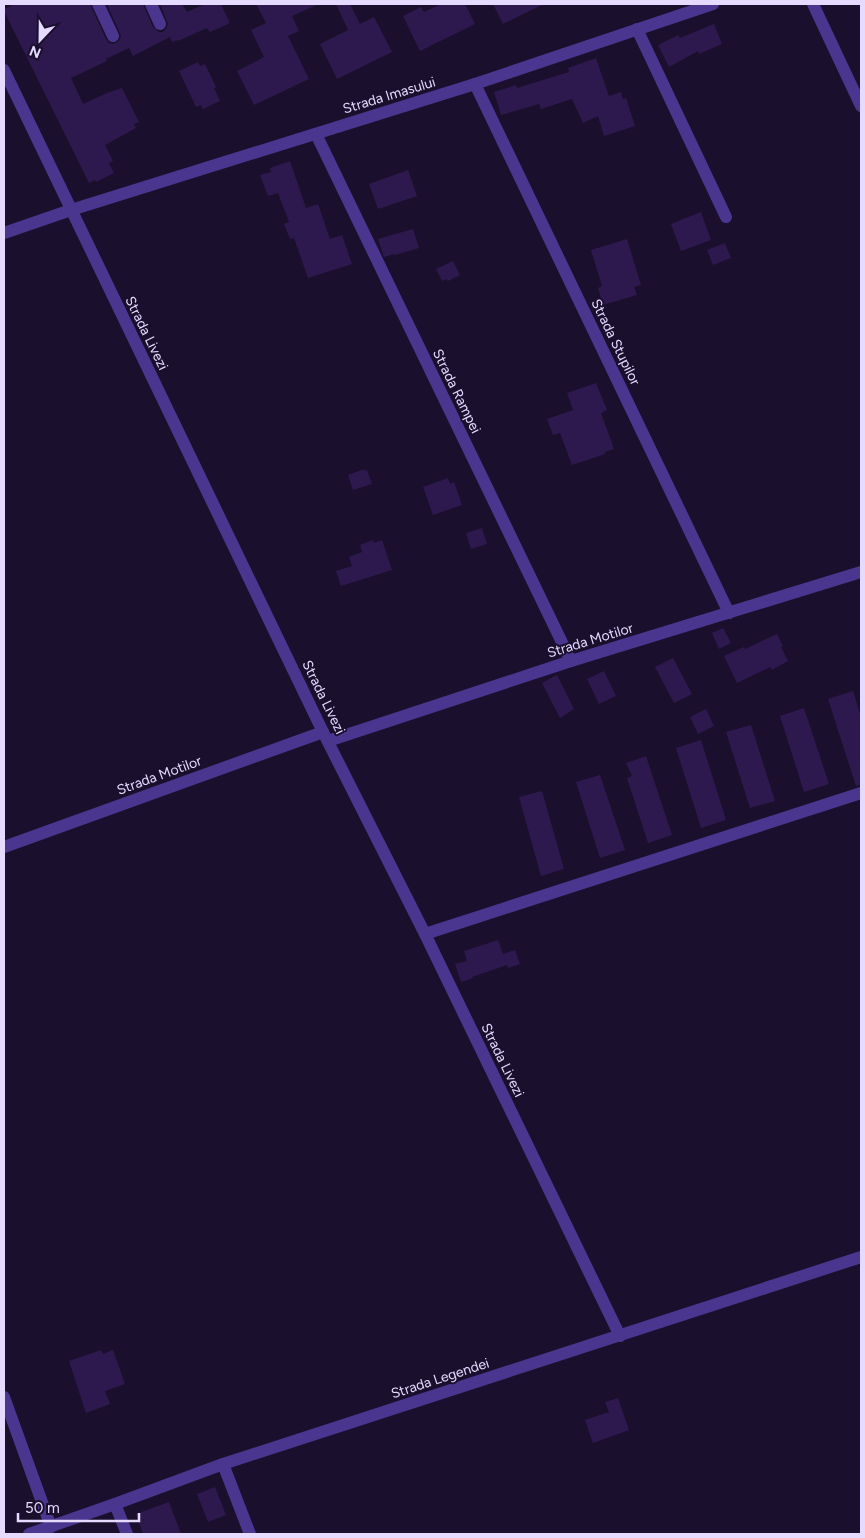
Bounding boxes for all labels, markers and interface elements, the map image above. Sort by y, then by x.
north arrow [15,15,65,65]
text: N [27,42,44,61]
street label: Strada Imasului [341,73,437,118]
street label: Strada Livezi [121,294,172,373]
street label: Strada Stupilor [587,296,644,388]
street label: Strada Rampei [429,346,484,436]
street label: Strada Motilor [545,619,635,662]
street label: Strada Livezi [298,658,349,737]
street label: Strada Motilor [114,752,204,799]
street label: Strada Livezi [477,1021,528,1100]
street label: Strada Legendei [389,1355,491,1402]
scale bar [18,1490,139,1522]
text: 50 m [25,1499,60,1517]

